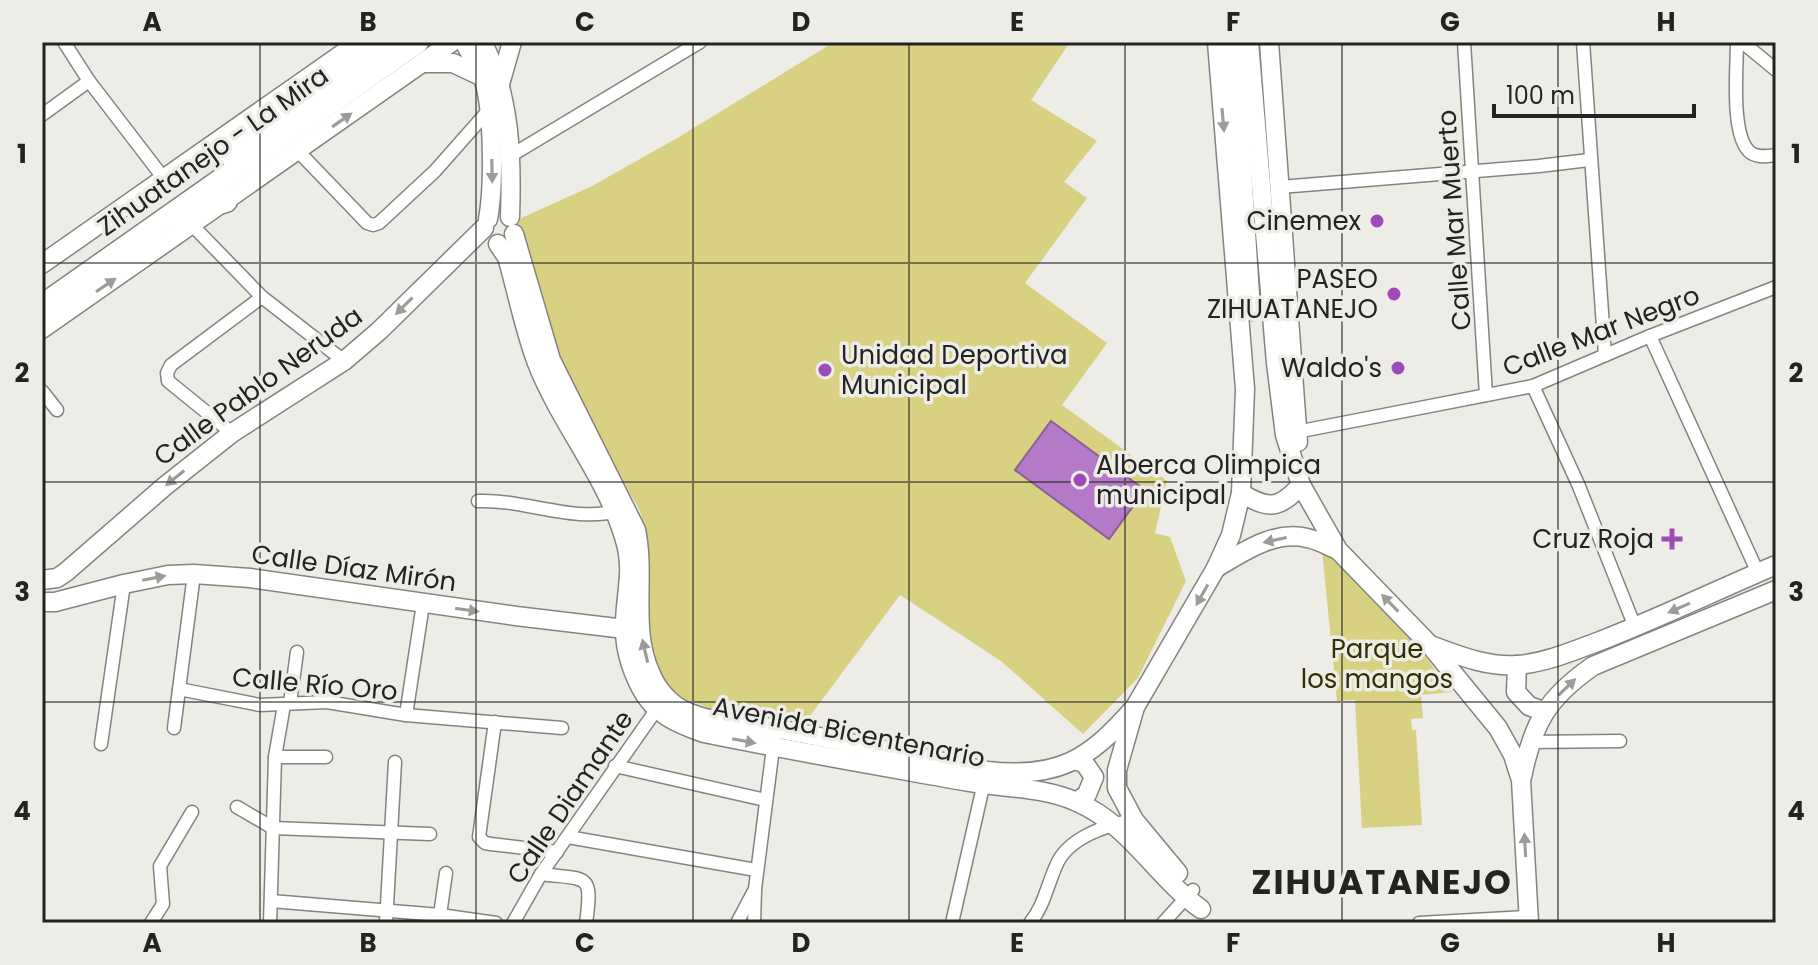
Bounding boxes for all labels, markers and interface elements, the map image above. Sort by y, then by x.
text: A [142,4,162,40]
text: B [359,4,377,40]
text: C [575,4,595,40]
text: D [792,4,811,40]
text: E [1010,4,1024,40]
text: F [1226,4,1240,40]
text: G [1440,4,1460,40]
text: H [1656,4,1676,40]
street label: Zihuatanejo - La Mira [90,58,336,244]
scale bar [1494,68,1694,118]
text: 100 m [1506,79,1575,112]
one-way arrow [1217,108,1230,133]
street label: Calle Mar Muerto [1428,108,1480,332]
one-way arrow [332,113,353,128]
text: 1 [17,136,27,172]
text: 1 [1791,136,1801,172]
one-way arrow [486,159,498,184]
place label: Cinemex [1246,203,1362,239]
marker: Cinemex [1368,212,1386,230]
place label: PASEO ZIHUATANEJO [1207,261,1378,327]
street label: Calle Mar Negro [1497,277,1705,385]
one-way arrow [96,278,117,293]
marker: PASEO ZIHUATANEJO [1385,285,1403,303]
one-way arrow [396,296,414,315]
street label: Calle Pablo Neruda [146,298,370,474]
place label: Unidad Deportiva Municipal [841,337,1068,403]
place label: Waldo's [1281,350,1382,386]
text: 2 [15,355,30,391]
text: 2 [1789,355,1804,391]
marker: Waldo's [1389,359,1407,377]
marker: Unidad Deportiva Municipal [816,361,834,379]
place label: Alberca Olimpica municipal [1096,447,1321,513]
one-way arrow [165,469,185,486]
marker: Alberca Olimpica municipal [1071,471,1089,489]
place label: Cruz Roja [1532,521,1654,557]
marker: Cruz Roja [1661,528,1683,550]
one-way arrow [1262,534,1287,547]
street label: Calle Díaz Mirón [249,536,459,600]
one-way arrow [142,571,167,584]
text: 3 [14,574,30,610]
text: 3 [1788,574,1804,610]
one-way arrow [1195,583,1208,606]
one-way arrow [1381,594,1399,613]
one-way arrow [1667,601,1691,615]
one-way arrow [455,604,480,617]
park label: Parque los mangos [1301,631,1453,697]
one-way arrow [638,639,651,664]
street label: Calle Río Oro [231,659,399,709]
one-way arrow [1557,679,1576,697]
street label: Avenida Bicentenario [710,688,988,776]
street label: Calle Diamante [498,703,642,891]
one-way arrow [732,735,757,748]
text: 4 [13,793,31,829]
text: 4 [1787,793,1805,829]
one-way arrow [1518,832,1531,857]
district label: ZIHUATANEJO [1251,858,1513,906]
text: A [142,925,162,961]
text: B [359,925,377,961]
text: C [575,925,595,961]
text: D [792,925,811,961]
text: E [1010,925,1024,961]
text: F [1226,925,1240,961]
text: G [1440,925,1460,961]
text: H [1656,925,1676,961]

